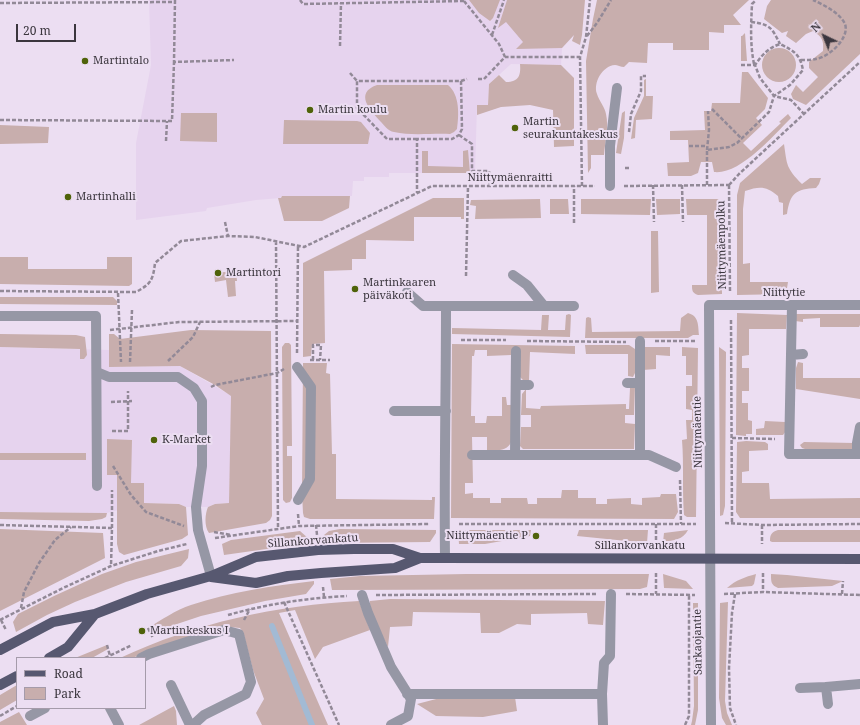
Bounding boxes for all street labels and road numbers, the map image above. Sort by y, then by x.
street label: Niittymäenraitti [468,171,552,185]
street label: Niittymäenpolku [715,200,729,290]
street label: Niittytie [763,286,805,300]
street label: Niittymäentie [691,396,705,468]
street label: Sillankorvankatu [267,531,359,551]
street label: Sillankorvankatu [595,539,685,553]
street label: Sarkaojantie [691,609,705,675]

